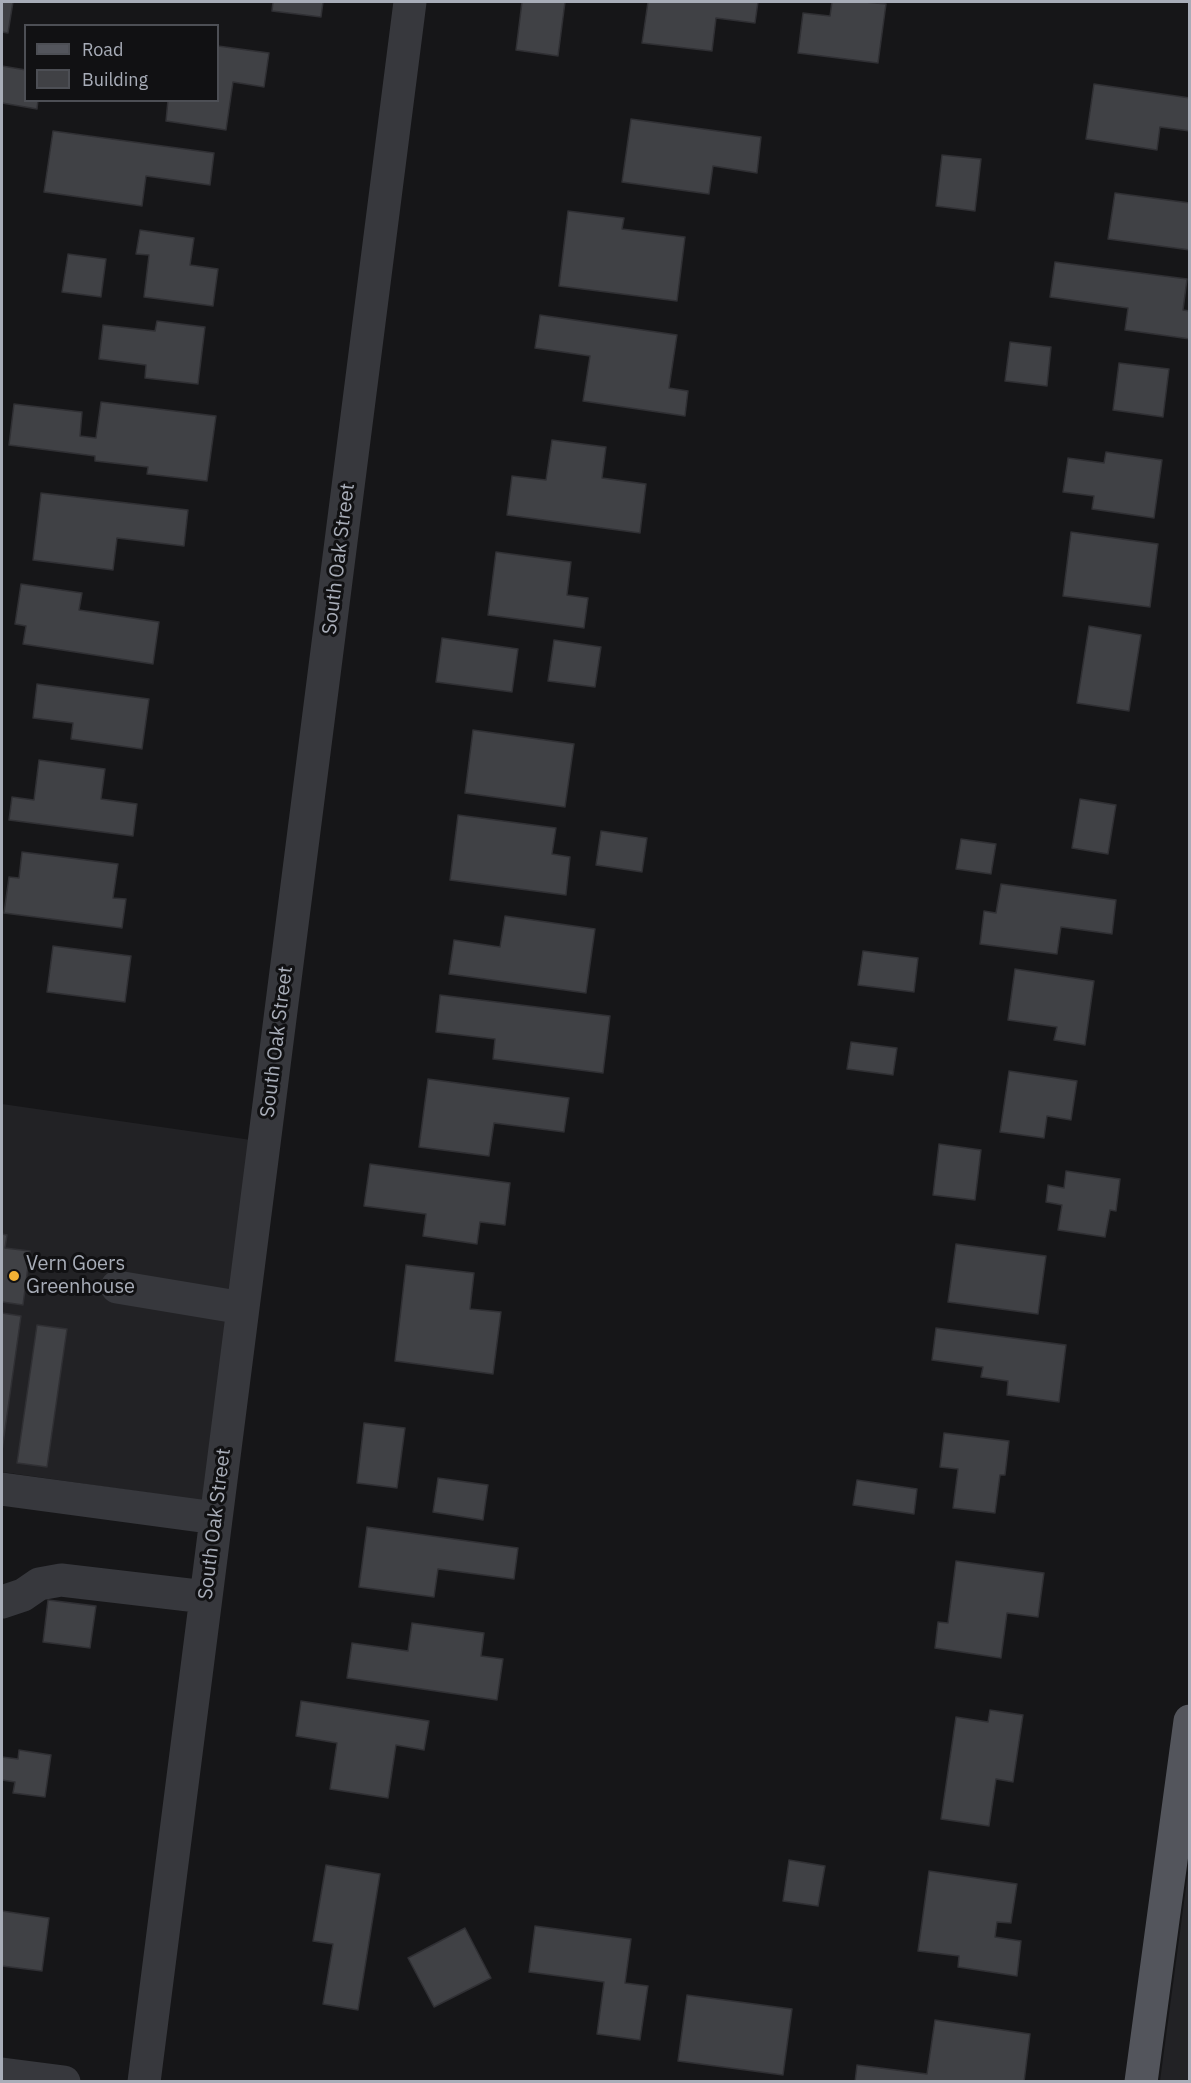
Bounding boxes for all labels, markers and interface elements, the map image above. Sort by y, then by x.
legend [24,24,219,102]
text: Road [82,38,123,61]
text: Building [82,68,148,91]
street label: South Oak Street [318,482,360,636]
street label: South Oak Street [256,965,298,1119]
place label: Vern Goers Greenhouse [26,1252,135,1299]
marker: Vern Goers Greenhouse [7,1269,21,1283]
street label: South Oak Street [194,1447,236,1601]

